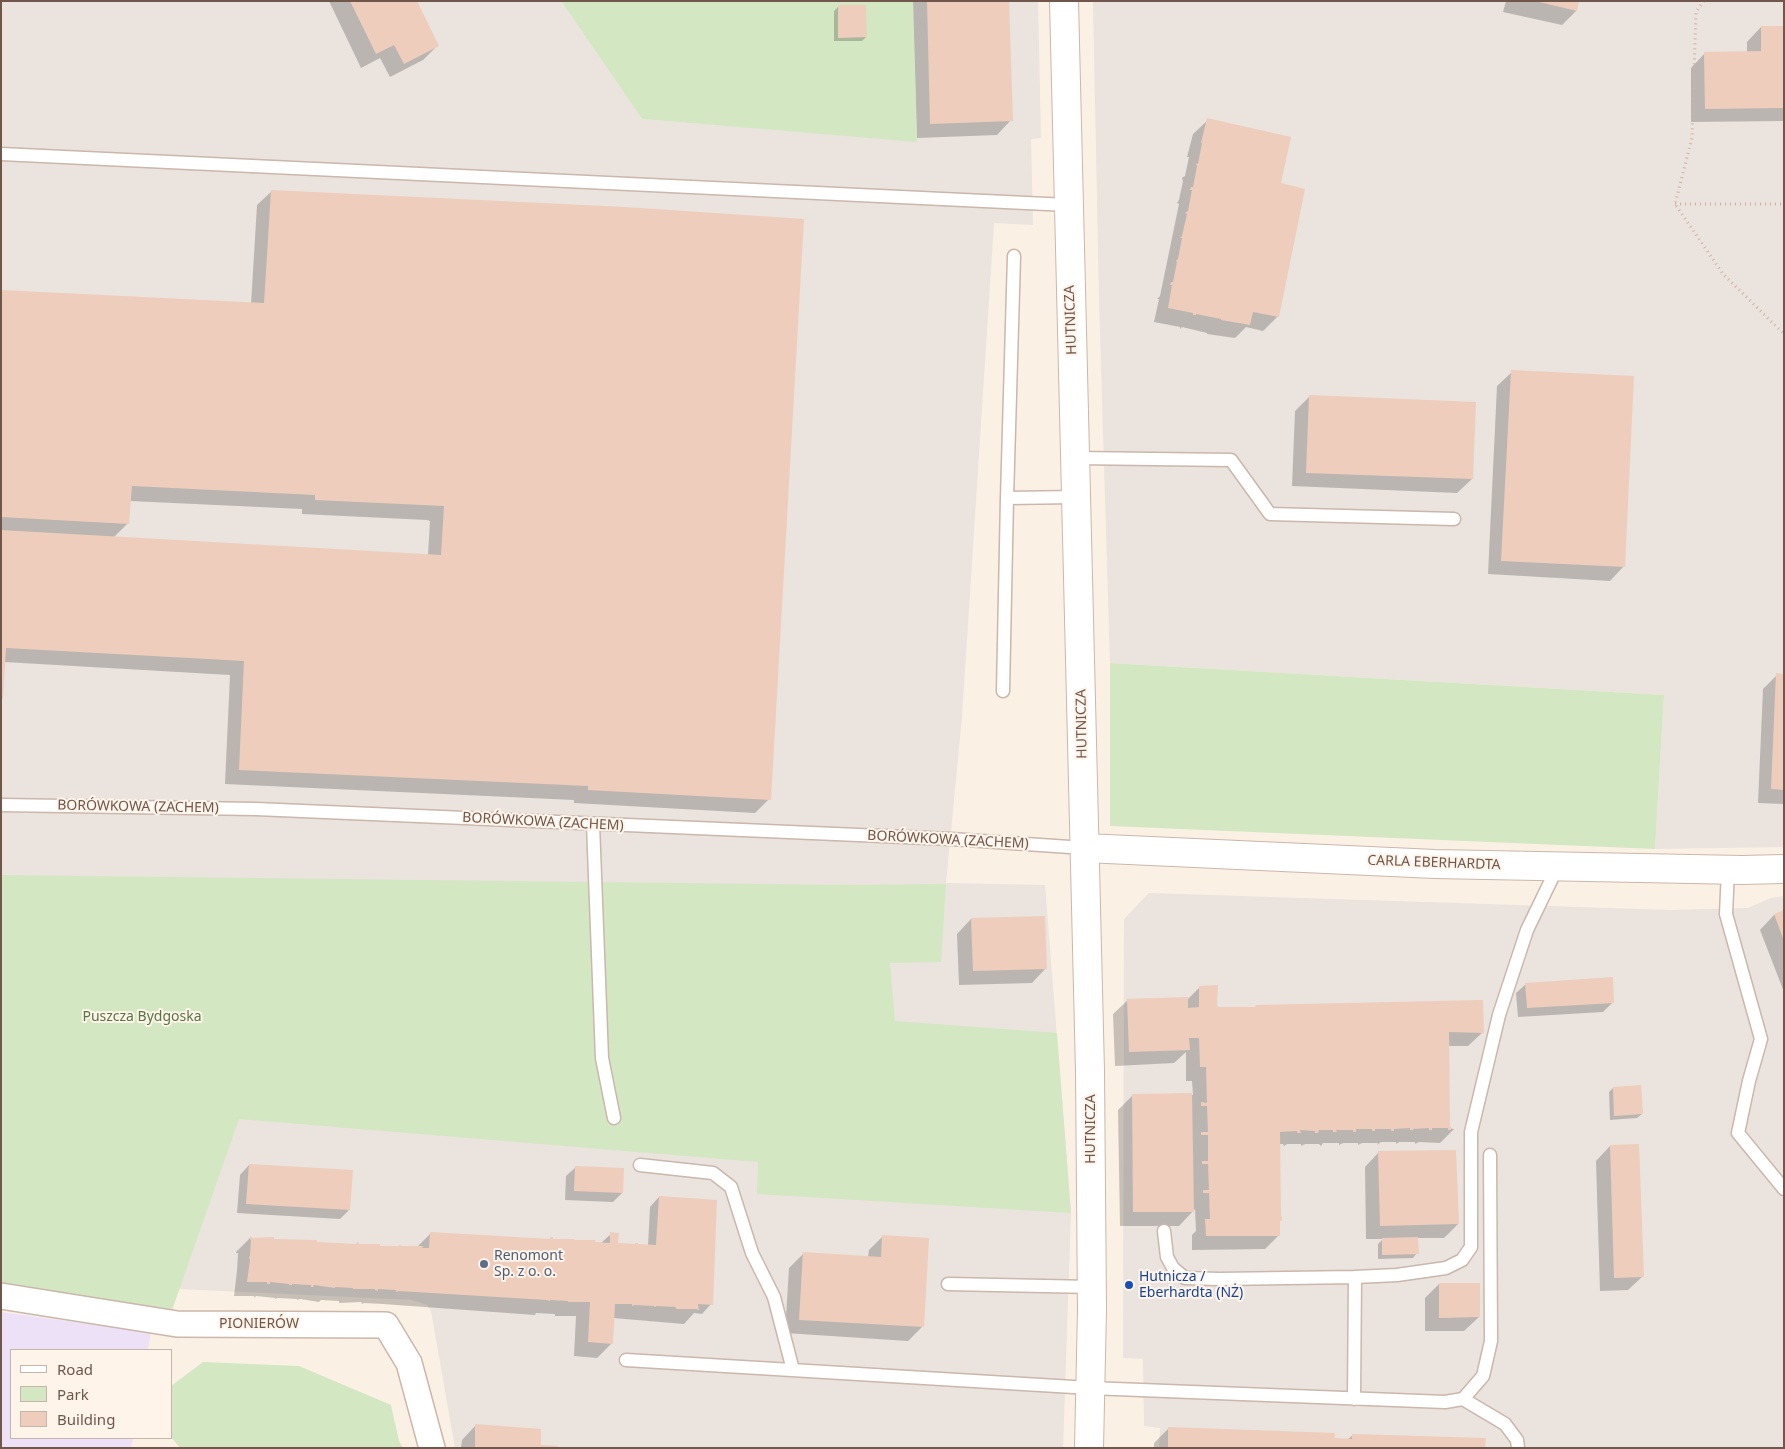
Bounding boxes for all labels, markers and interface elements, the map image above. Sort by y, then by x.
street label: HUTNICZA [1061,285,1081,355]
street label: HUTNICZA [1073,689,1091,759]
street label: BORÓWKOWA (ZACHEM) [57,797,219,817]
street label: BORÓWKOWA (ZACHEM) [462,809,624,835]
street label: BORÓWKOWA (ZACHEM) [867,827,1029,853]
street label: CARLA EBERHARDTA [1367,852,1501,874]
park label: Puszcza Bydgoska [82,1009,202,1025]
street label: HUTNICZA [1083,1094,1099,1164]
place label: Renomont Sp. z o. o. [494,1248,563,1280]
marker: Renomont Sp. z o. o. [478,1258,490,1270]
place label: Hutnicza / Eberhardta (NŻ) [1139,1269,1243,1302]
marker: Hutnicza / Eberhardta (NŻ) [1123,1279,1135,1291]
street label: PIONIERÓW [219,1316,299,1332]
legend [10,1349,172,1439]
text: Road [57,1359,93,1379]
text: Park [57,1384,89,1404]
text: Building [57,1409,115,1429]

